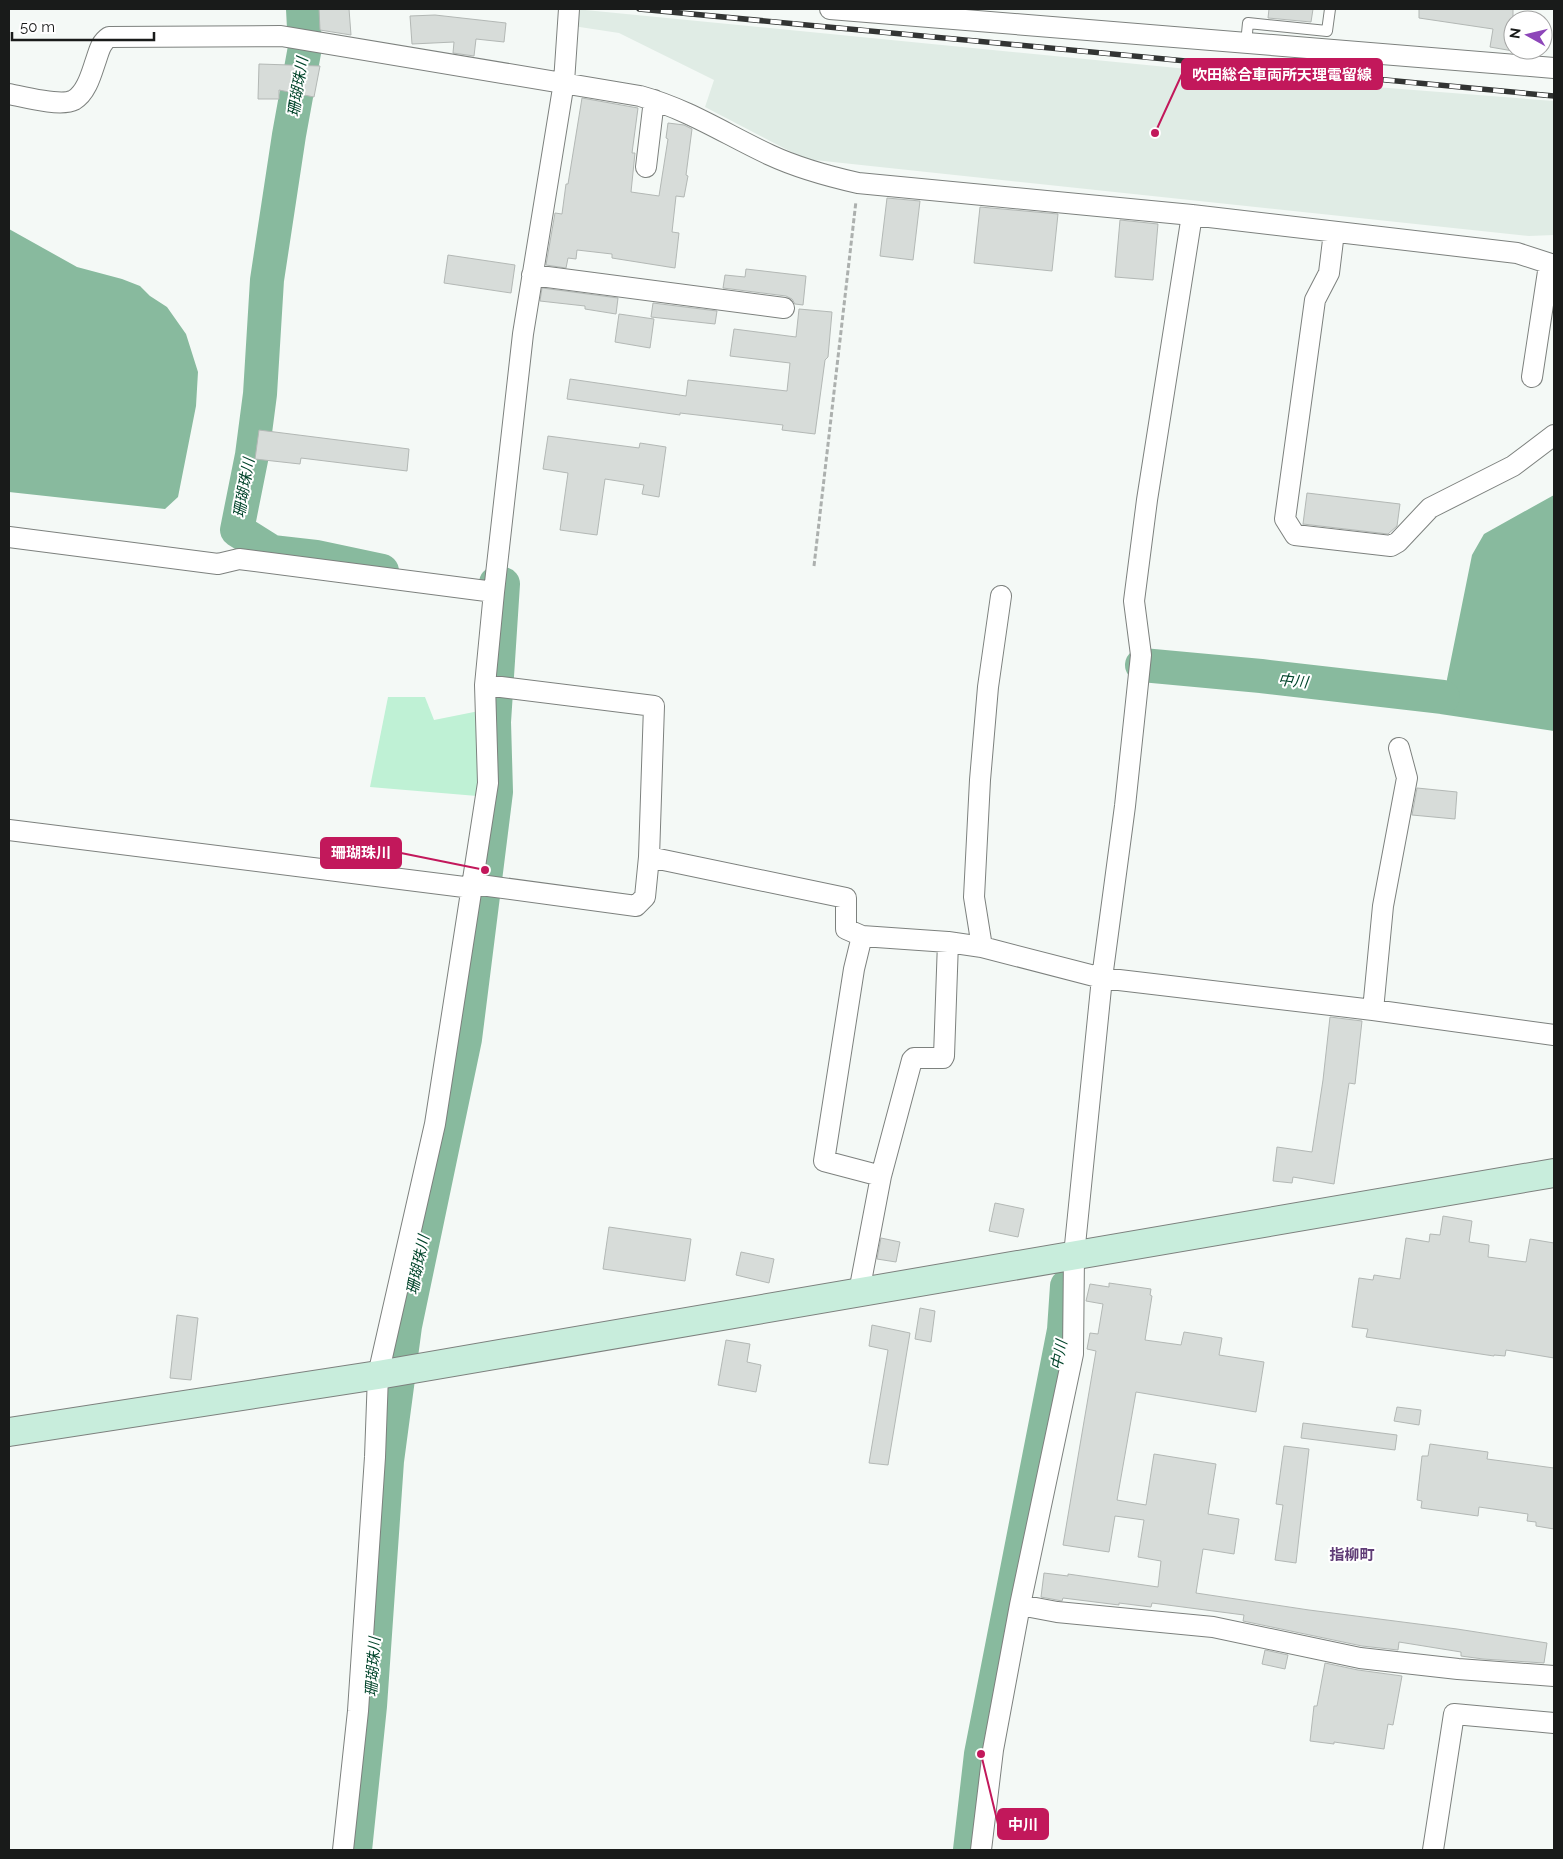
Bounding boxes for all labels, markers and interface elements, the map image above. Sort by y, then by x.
scale bar [12,10,155,42]
north arrow [1503,10,1553,60]
text: 50 m [20,18,55,36]
text: N [1506,27,1524,40]
water label: 珊瑚珠川 [284,54,312,118]
callout: 吹田総合車両所天理電留線 [1182,59,1382,89]
text: 吹田総合車両所天理電留線 [1192,66,1372,84]
water label: 珊瑚珠川 [230,455,258,519]
water label: 中川 [1277,670,1311,692]
callout: 珊瑚珠川 [321,838,401,868]
text: 珊瑚珠川 [331,844,391,862]
water label: 珊瑚珠川 [403,1232,433,1296]
water label: 中川 [1047,1337,1071,1371]
district label: 指柳町 [1329,1546,1375,1564]
water label: 珊瑚珠川 [362,1634,384,1698]
callout: 中川 [998,1809,1048,1839]
text: 中川 [1008,1816,1038,1834]

